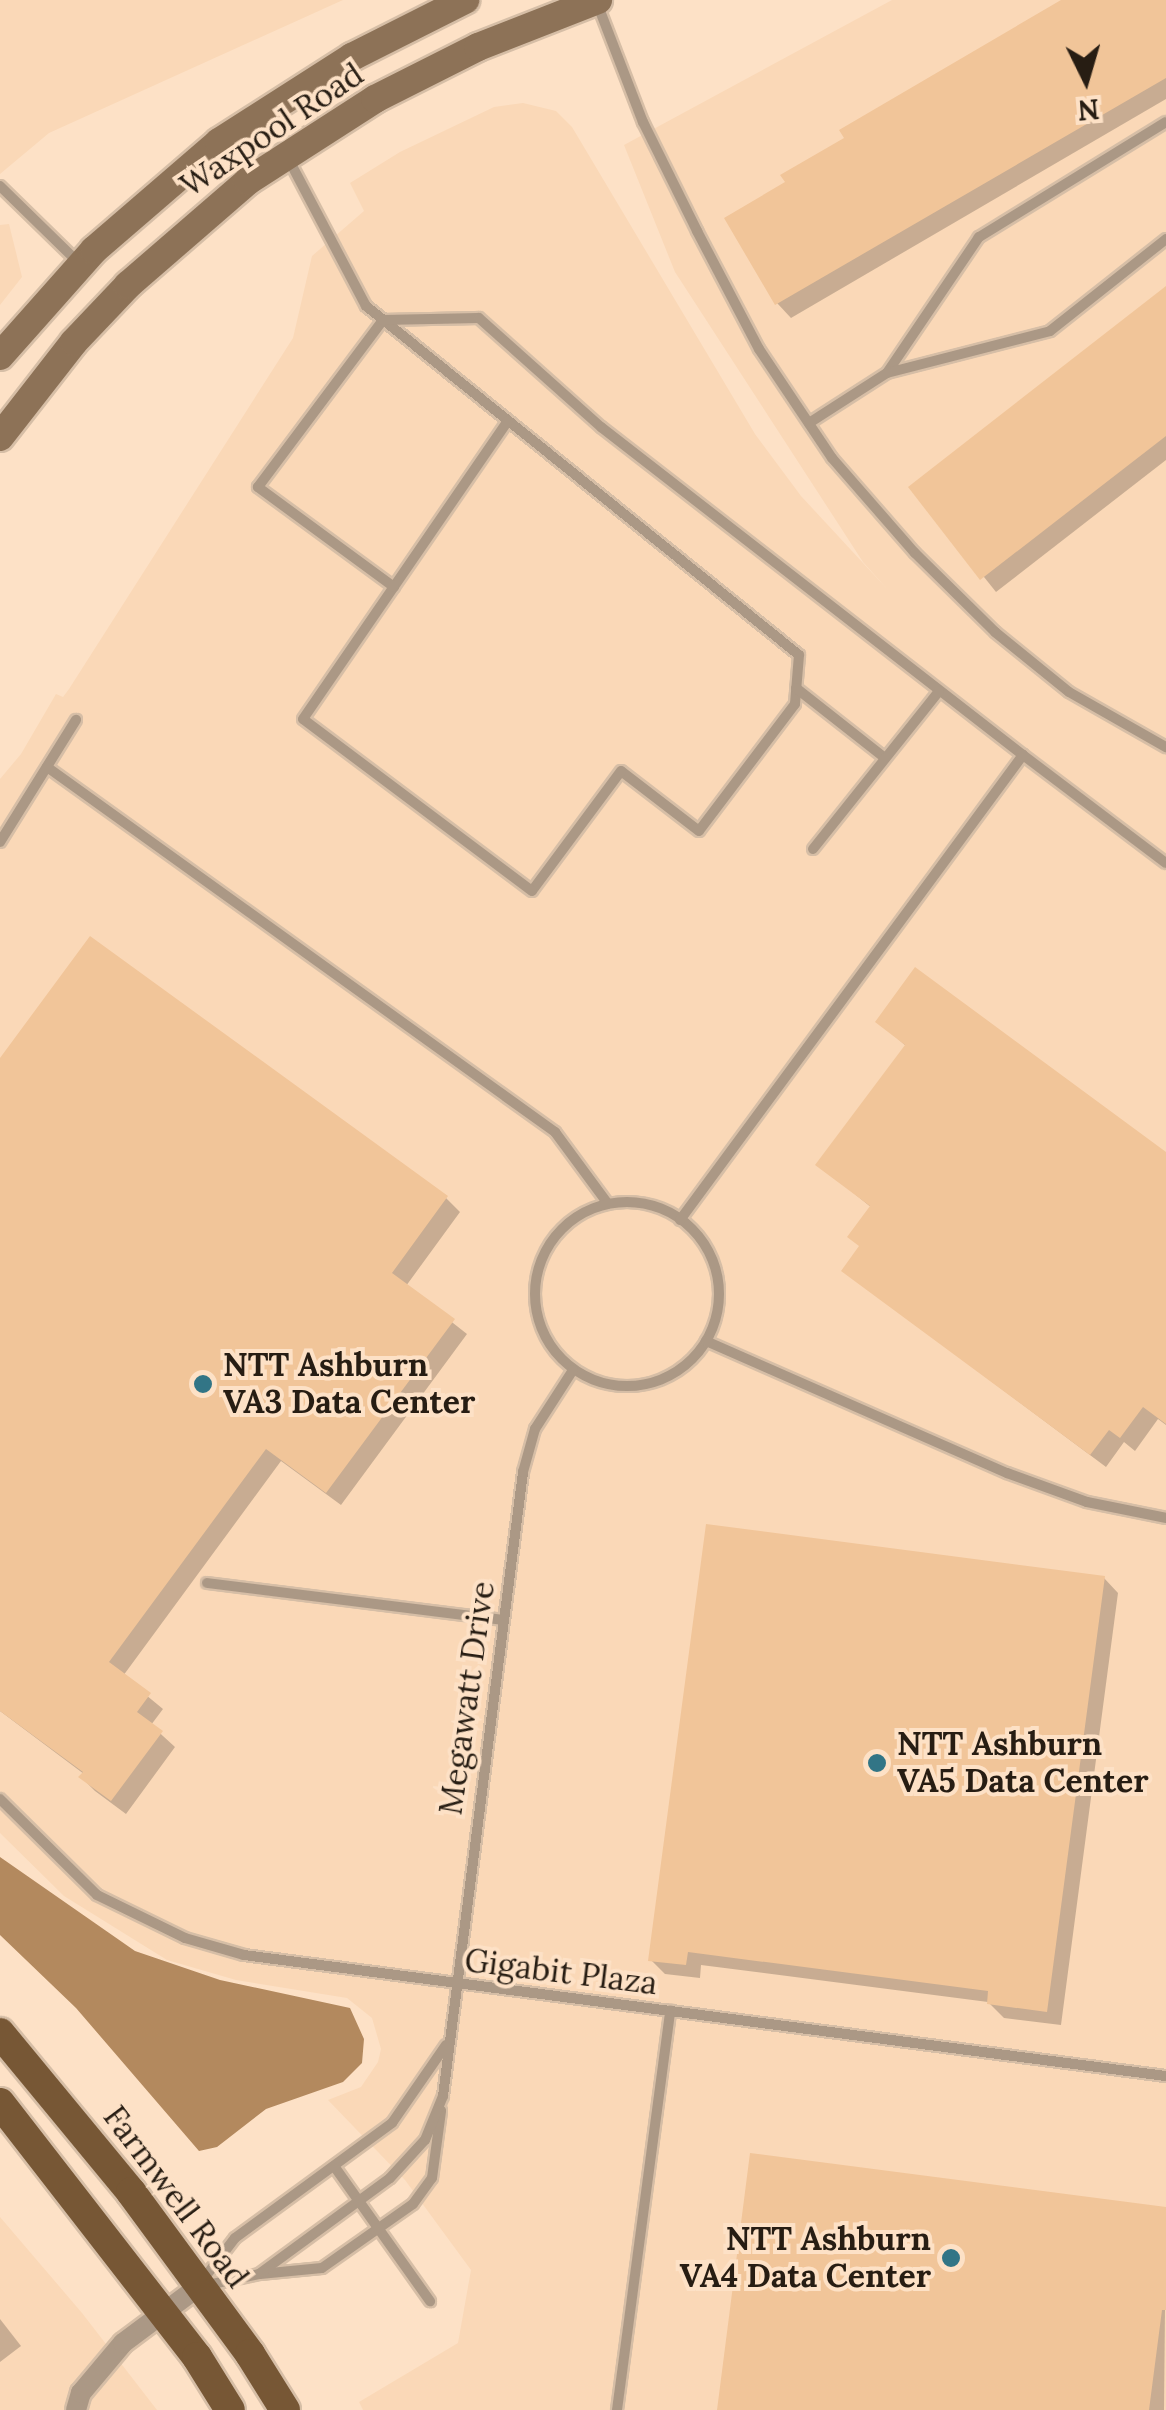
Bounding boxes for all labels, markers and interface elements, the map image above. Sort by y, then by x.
north arrow [1036,30,1136,130]
street label: Waxpool Road [173,55,371,205]
text: N [1076,91,1101,129]
place label: NTT Ashburn VA3 Data Center [223,1347,475,1422]
marker: NTT Ashburn VA3 Data Center [192,1373,214,1395]
street label: Megawatt Drive [432,1579,502,1817]
place label: NTT Ashburn VA5 Data Center [897,1726,1149,1801]
marker: NTT Ashburn VA5 Data Center [866,1752,888,1774]
street label: Gigabit Plaza [463,1941,659,2003]
street label: Farmwell Road [95,2099,257,2295]
place label: NTT Ashburn VA4 Data Center [679,2221,931,2296]
marker: NTT Ashburn VA4 Data Center [940,2247,962,2269]

